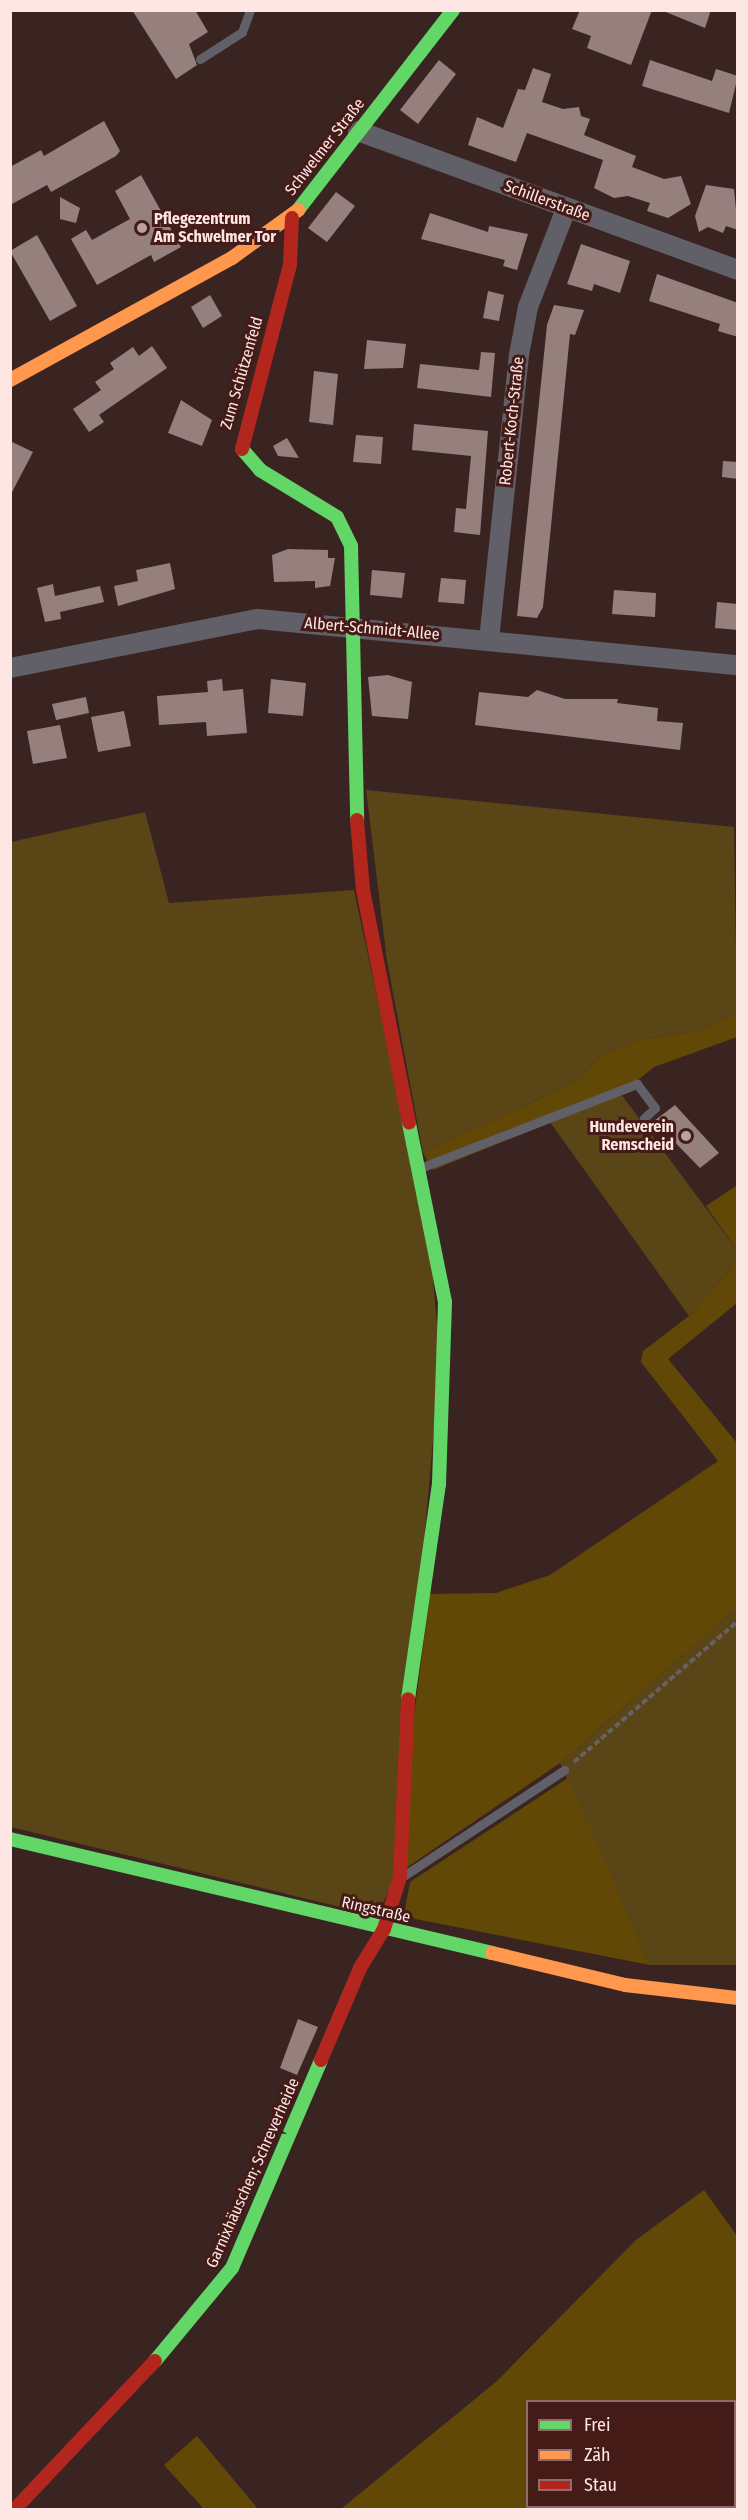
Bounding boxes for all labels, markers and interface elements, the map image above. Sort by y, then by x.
street label: Schwelmer Straße [281,95,369,199]
street label: Schillerstraße [501,177,593,225]
place label: Pflegezentrum Am Schwelmer Tor [154,209,276,247]
marker: Pflegezentrum Am Schwelmer Tor [135,221,149,235]
street label: Zum Schützenfeld [217,314,267,432]
street label: Robert-Koch-Straße [496,356,528,486]
street label: Albert-Schmidt-Allee [304,614,440,644]
place label: Hundeverein Remscheid [589,1117,674,1155]
marker: Hundeverein Remscheid [679,1129,693,1143]
street label: Ringstraße [340,1893,412,1927]
street label: Garnixhäuschen; Schreverheide [202,2075,304,2271]
legend [526,2400,736,2508]
text: Frei [584,2414,610,2436]
text: Zäh [584,2444,611,2466]
text: Stau [584,2474,617,2496]

